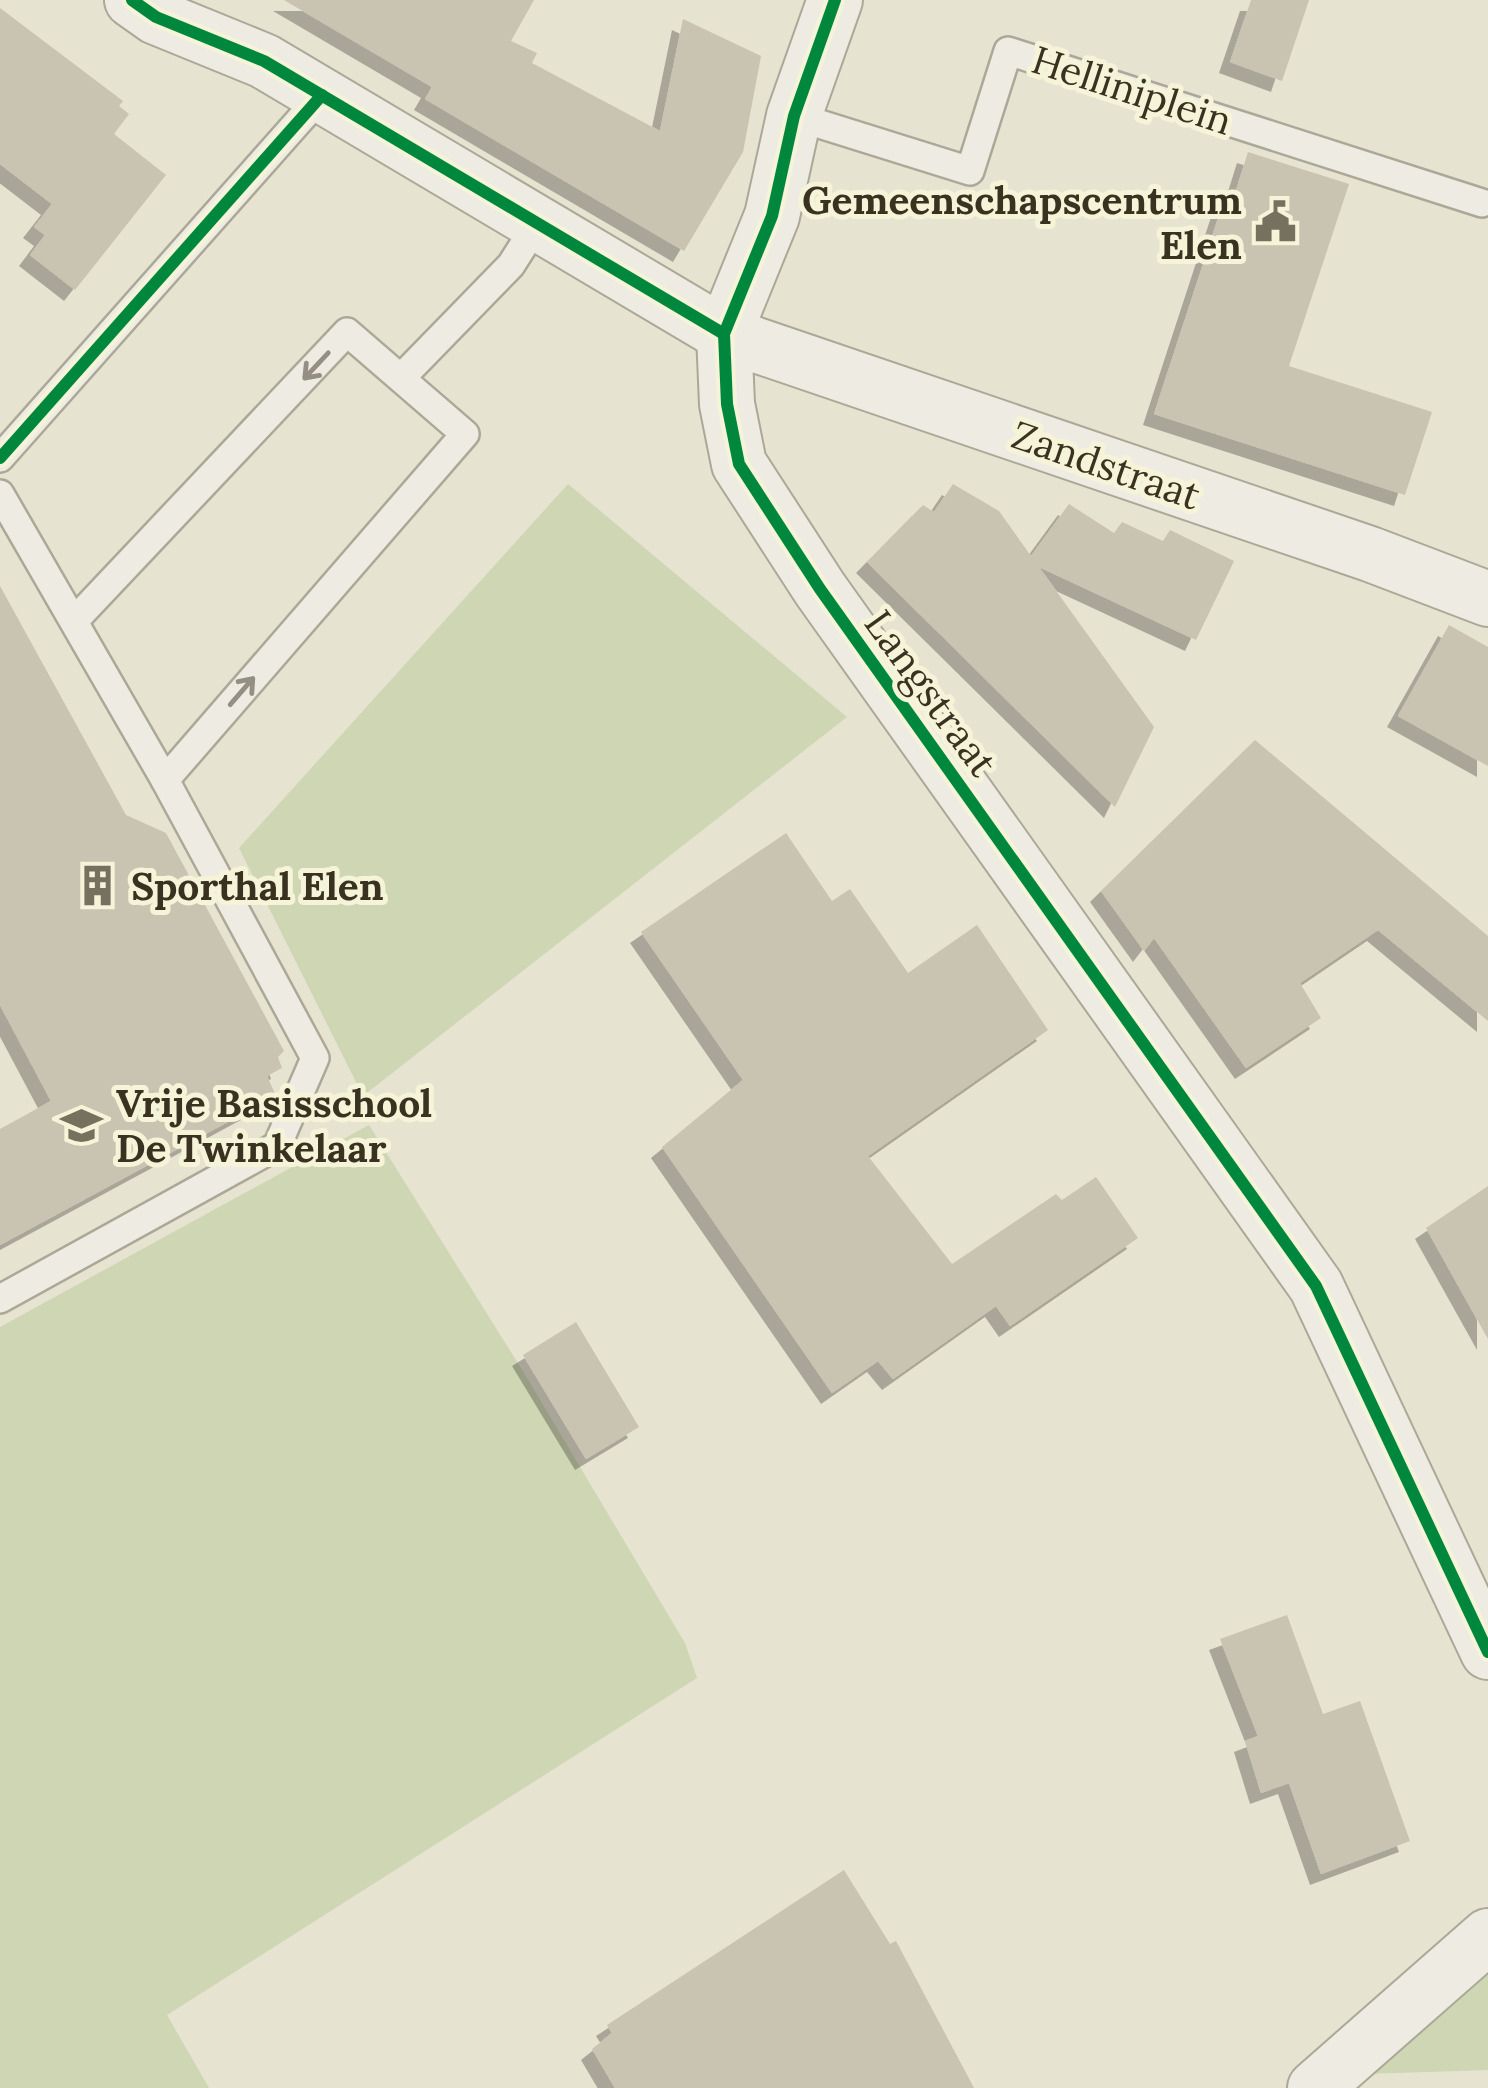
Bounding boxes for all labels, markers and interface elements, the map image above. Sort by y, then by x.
street label: Helliniplein [1026,34,1238,146]
place label: Gemeenschapscentrum Elen [802,175,1242,270]
public building icon: Gemeenschapscentrum Elen [1253,199,1299,245]
one-way arrow [302,350,330,380]
street label: Zandstraat [1005,409,1207,521]
street label: Langstraat [854,600,1008,786]
one-way arrow [227,676,255,707]
place label: Sporthal Elen [131,861,384,911]
building icon: Sporthal Elen [74,863,120,909]
place label: Vrije Basisschool De Twinkelaar [116,1078,432,1173]
school or university icon: Vrije Basisschool De Twinkelaar [59,1102,105,1148]

